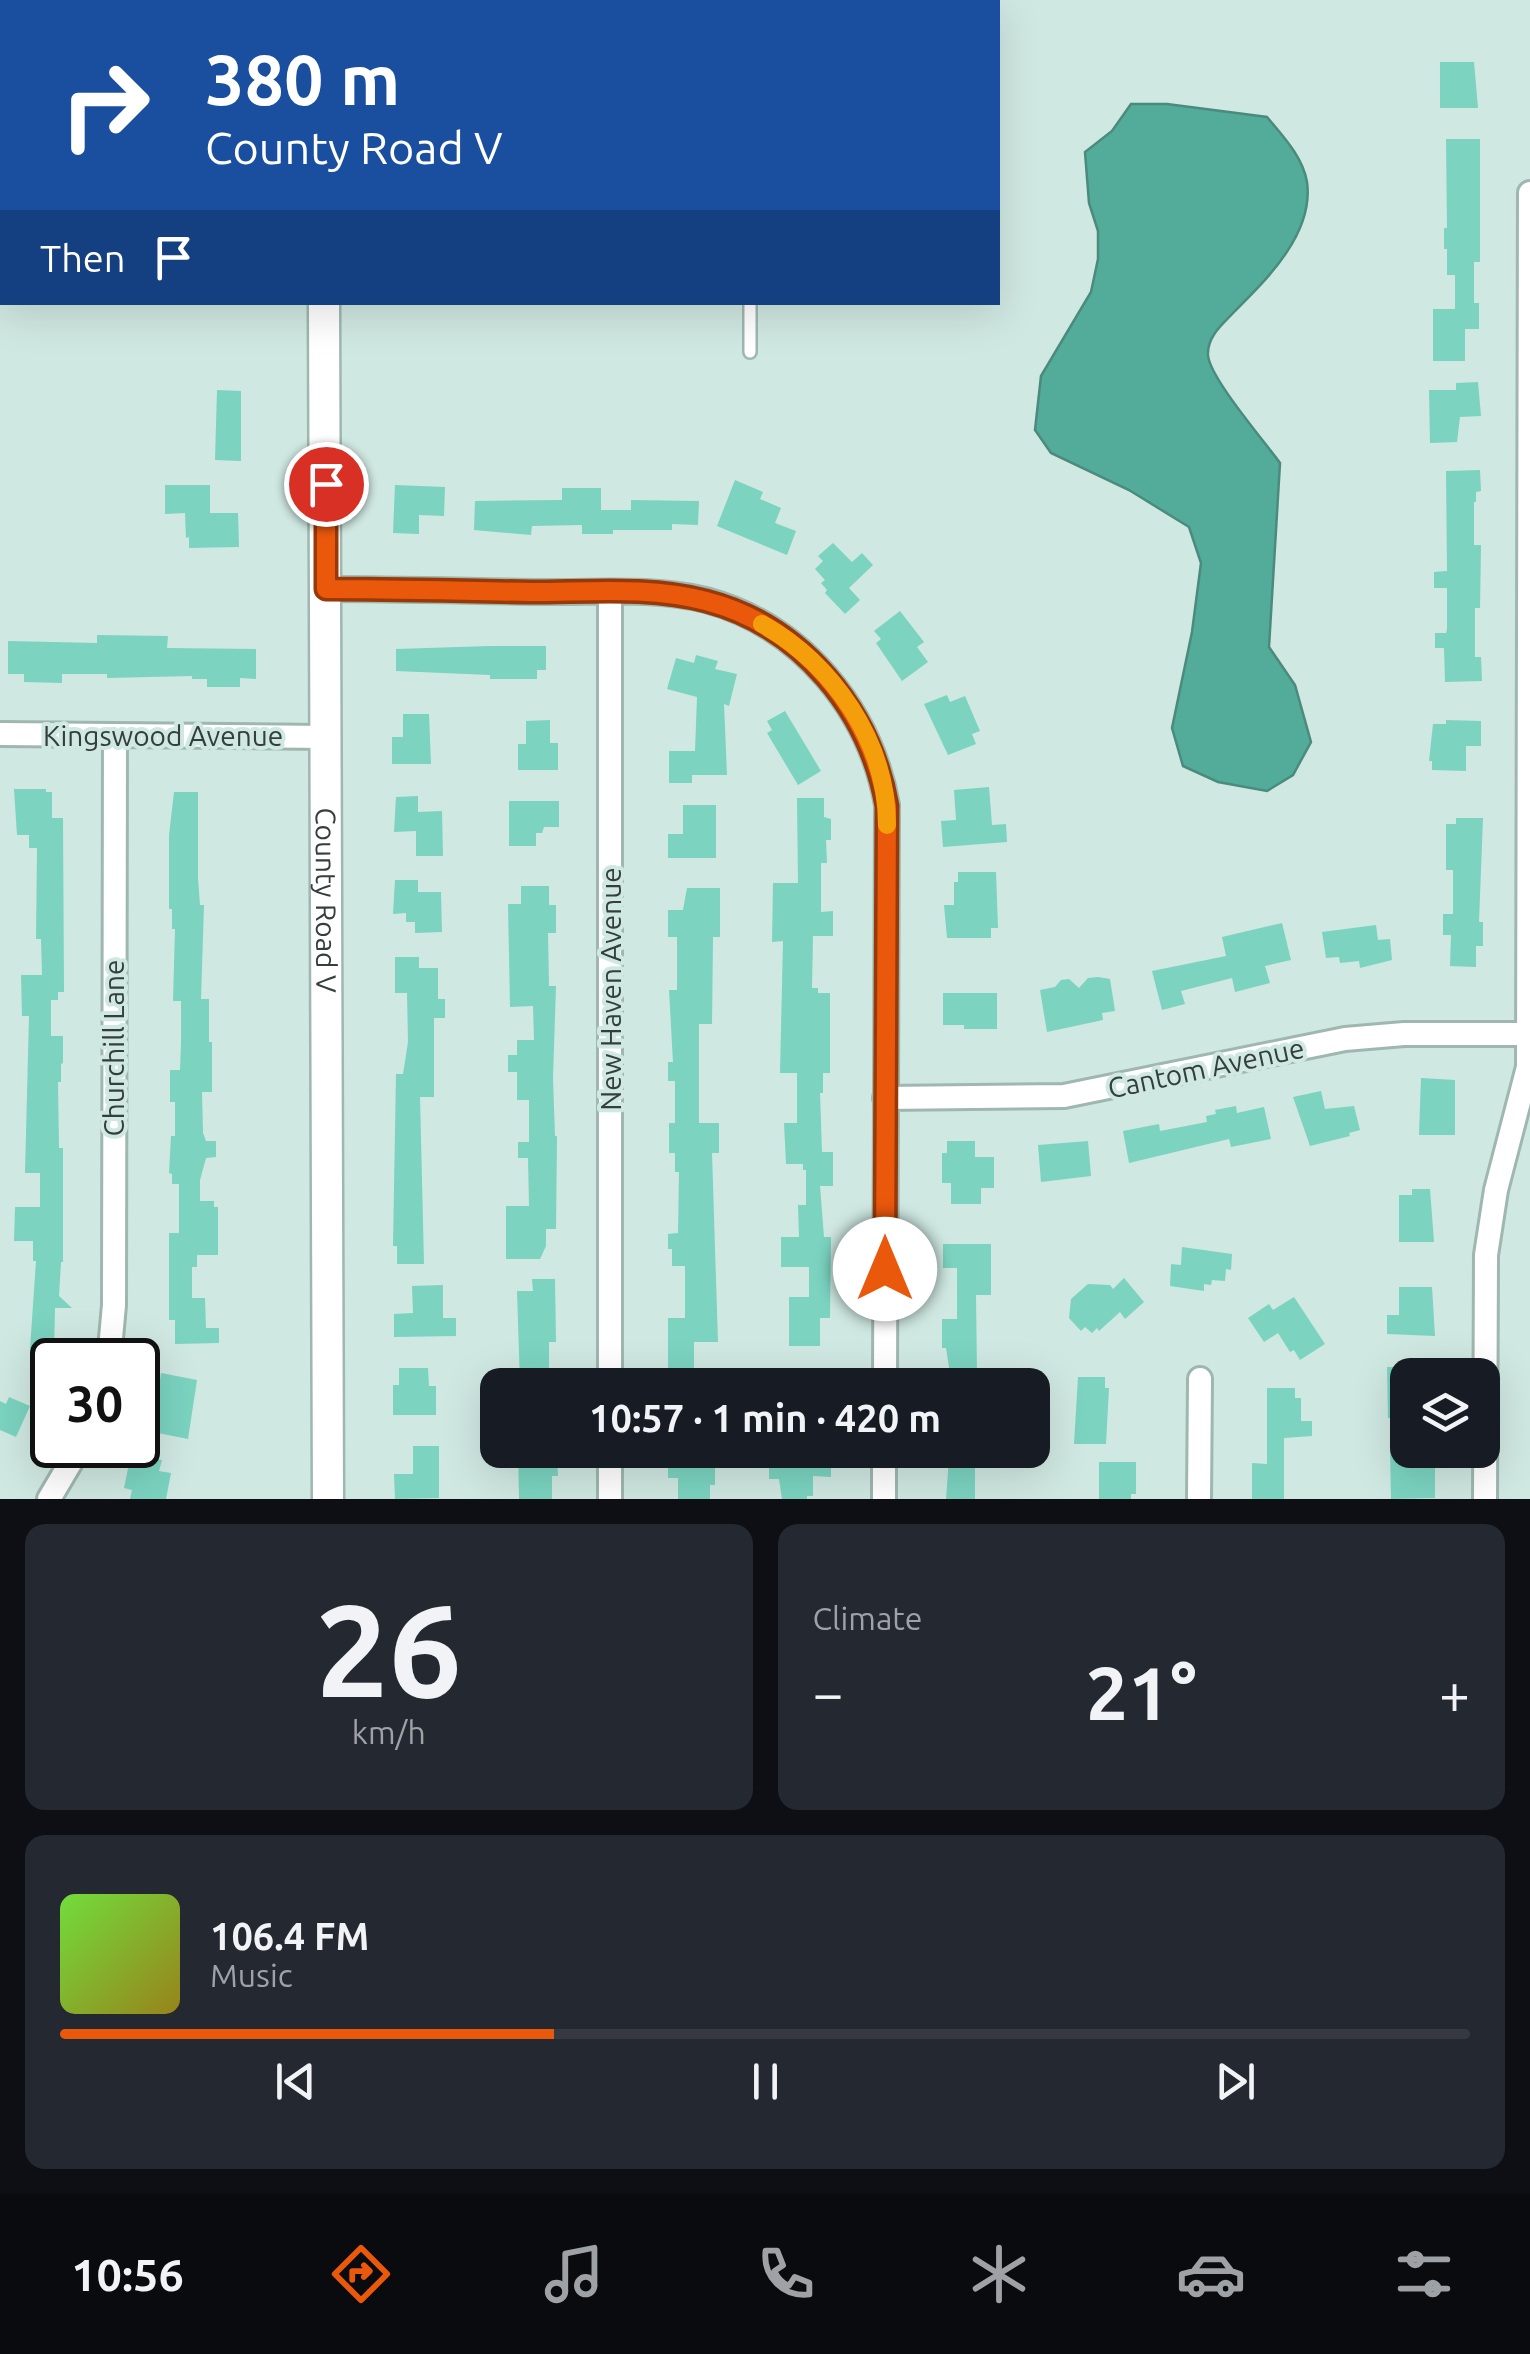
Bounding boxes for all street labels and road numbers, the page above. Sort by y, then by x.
street label: Kingswood Avenue [43,720,283,751]
street label: County Road V [311,807,342,993]
street label: New Haven Avenue [595,867,626,1111]
street label: Churchill Lane [98,960,129,1136]
street label: Cantom Avenue [1105,1032,1307,1103]

